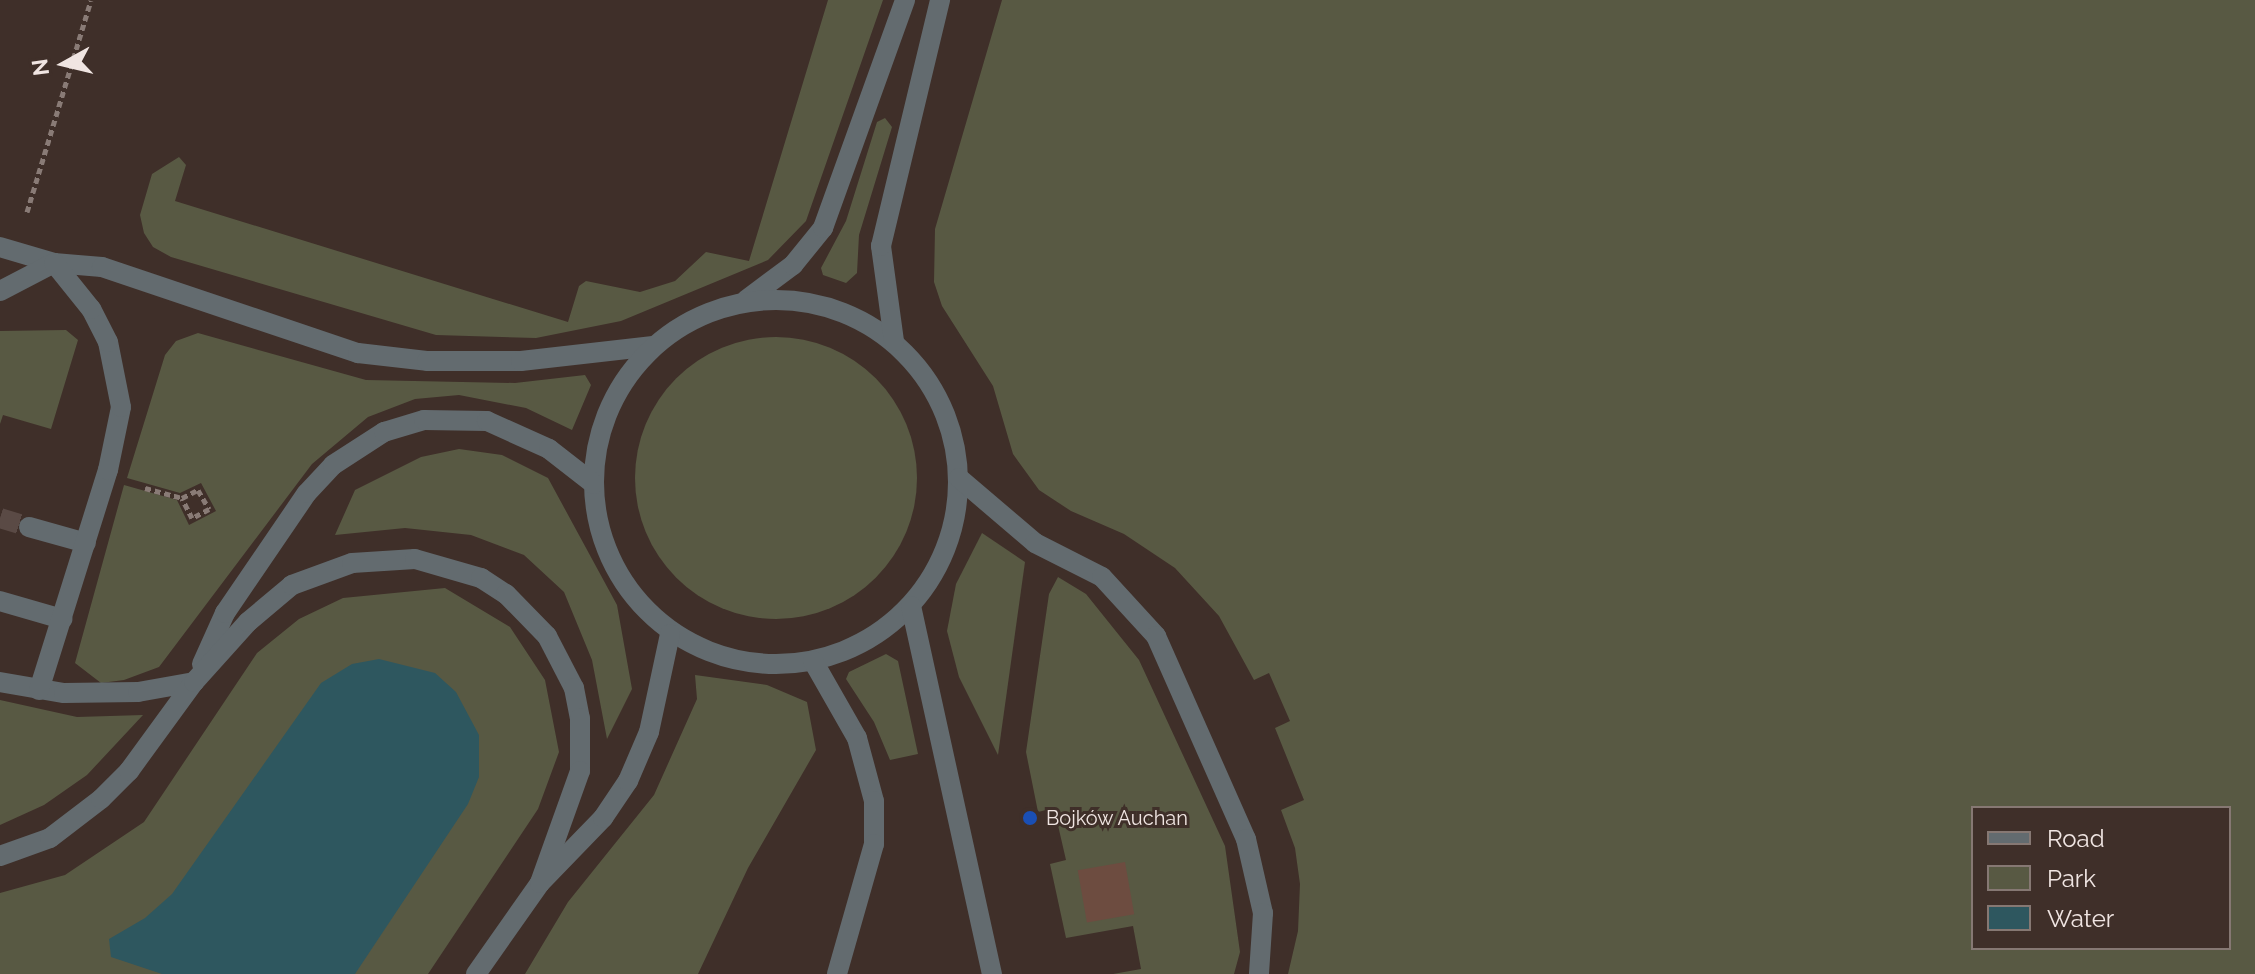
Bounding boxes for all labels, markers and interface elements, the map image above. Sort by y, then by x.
north arrow [24,24,104,104]
text: N [26,57,54,77]
place label: Bojków Auchan [1046,806,1189,830]
legend [1971,806,2231,950]
marker: Bojków Auchan [1021,809,1039,827]
text: Road [2047,824,2105,853]
text: Park [2047,864,2096,893]
text: Water [2047,904,2114,933]

